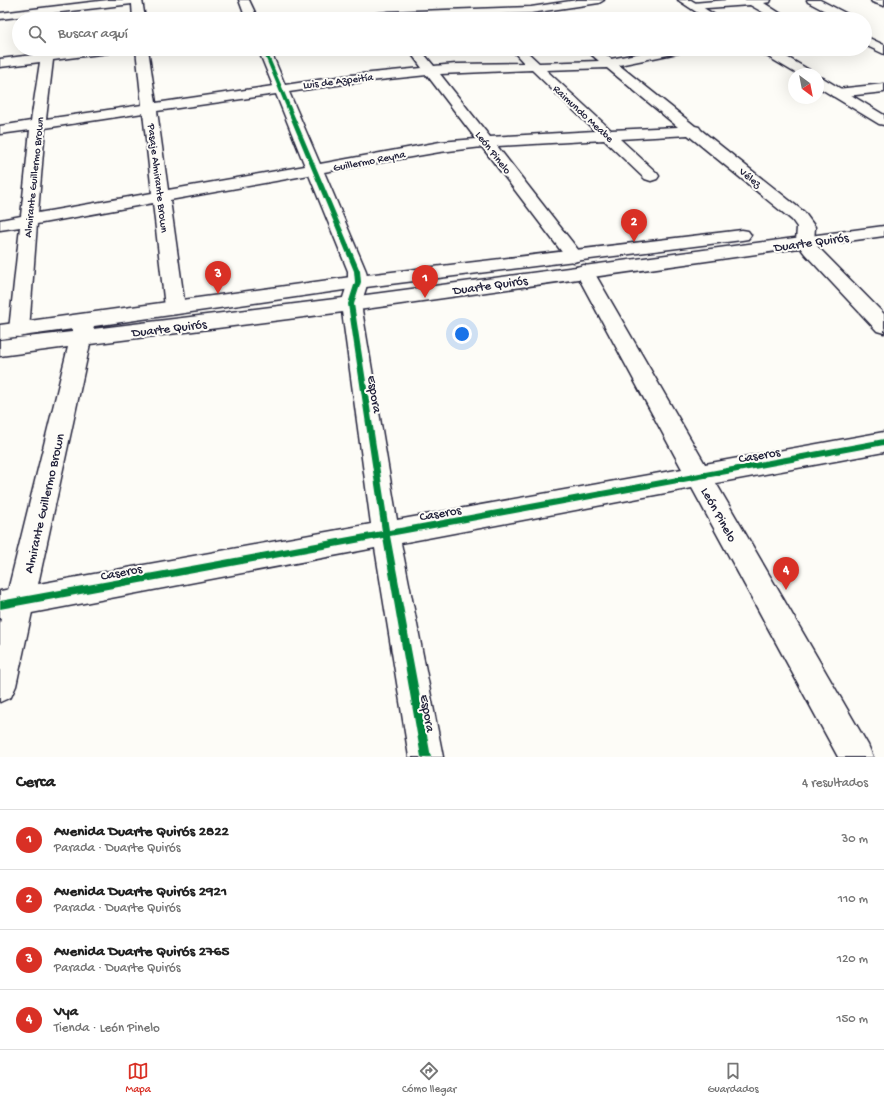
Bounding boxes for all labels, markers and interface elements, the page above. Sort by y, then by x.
search box [12,12,872,56]
icon: search [26,23,48,45]
text: Buscar aquí [58,25,128,43]
north arrow [788,68,824,104]
street label: Luis de Azpeitía [302,72,375,92]
street label: Raimundo Meabe [550,83,616,146]
street label: Almirante Guillermo Brown [23,116,47,238]
street label: Pasaje Almirante Brown [144,122,170,234]
street label: León Pinelo [472,130,513,177]
street label: Guillermo Reyna [332,149,407,175]
street label: Vélez [736,165,764,192]
pin: 2 [621,209,647,242]
street label: Duarte Quirós [772,231,851,256]
pin: 3 [205,261,231,294]
pin: 1 [412,265,438,298]
street label: Duarte Quirós [451,274,530,299]
street label: Duarte Quirós [130,317,209,342]
your location [452,324,472,344]
street label: Espora [363,375,384,415]
street label: Almirante Guillermo Brown [22,431,69,575]
street label: Caseros [737,445,783,467]
street label: León Pinelo [697,485,739,545]
street label: Caseros [418,503,464,525]
pin: 4 [773,557,799,590]
street label: Caseros [99,562,145,585]
street label: Espora [416,693,437,734]
text: Cerca [16,773,55,793]
text: 4 resultados [802,776,868,791]
text: Avenida Duarte Quirós 2822 [54,823,229,841]
text: 1 [26,832,32,847]
text: 30 m [842,832,868,847]
text: Parada · Duarte Quirós [54,841,181,856]
text: Avenida Duarte Quirós 2921 [54,883,227,901]
text: 2 [26,892,32,907]
text: 110 m [838,892,868,907]
text: Parada · Duarte Quirós [54,901,181,916]
text: Avenida Duarte Quirós 2765 [54,943,229,961]
text: 3 [26,952,32,967]
text: 120 m [837,952,868,967]
text: Parada · Duarte Quirós [54,961,181,976]
text: Vya [54,1003,78,1021]
text: 4 [26,1012,32,1027]
text: 150 m [836,1012,868,1027]
text: Tienda · León Pinelo [54,1021,160,1036]
tab: Mapa [126,1060,151,1096]
tab: Cómo llegar [402,1060,456,1096]
tab: Guardados [708,1060,758,1096]

